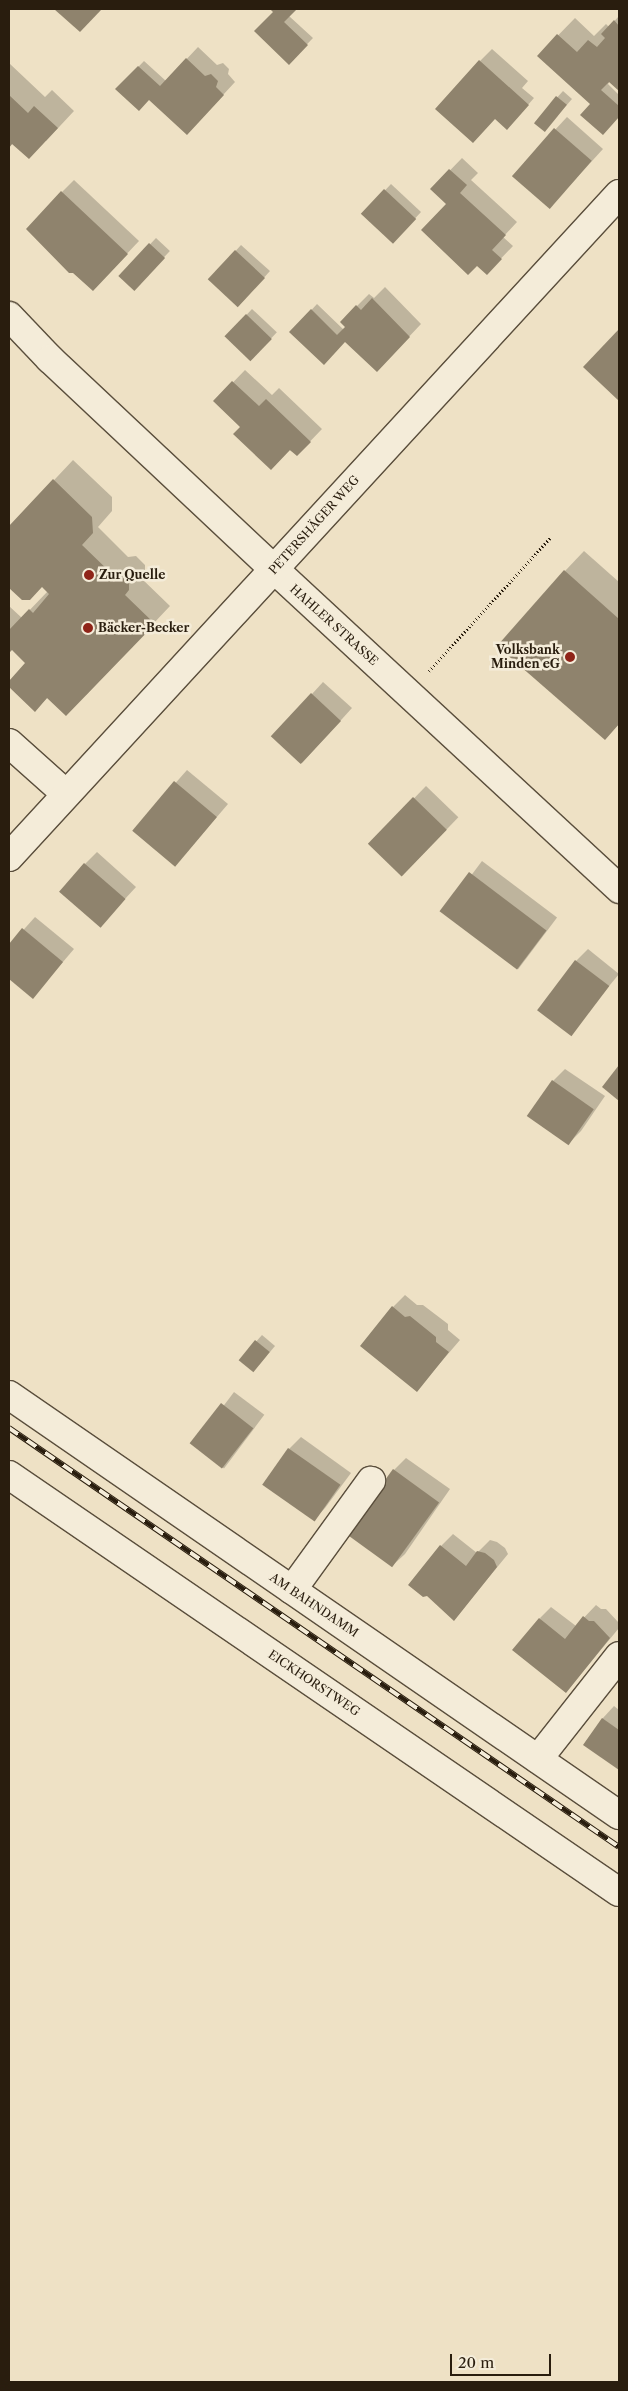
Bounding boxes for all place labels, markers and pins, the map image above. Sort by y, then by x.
place label: Zur Quelle [99,568,165,582]
marker: Zur Quelle [83,569,95,581]
place label: Bäcker-Becker [98,621,189,635]
marker: Bäcker-Becker [82,622,94,634]
place label: Volksbank Minden eG [491,643,560,671]
marker: Volksbank Minden eG [564,651,576,663]

